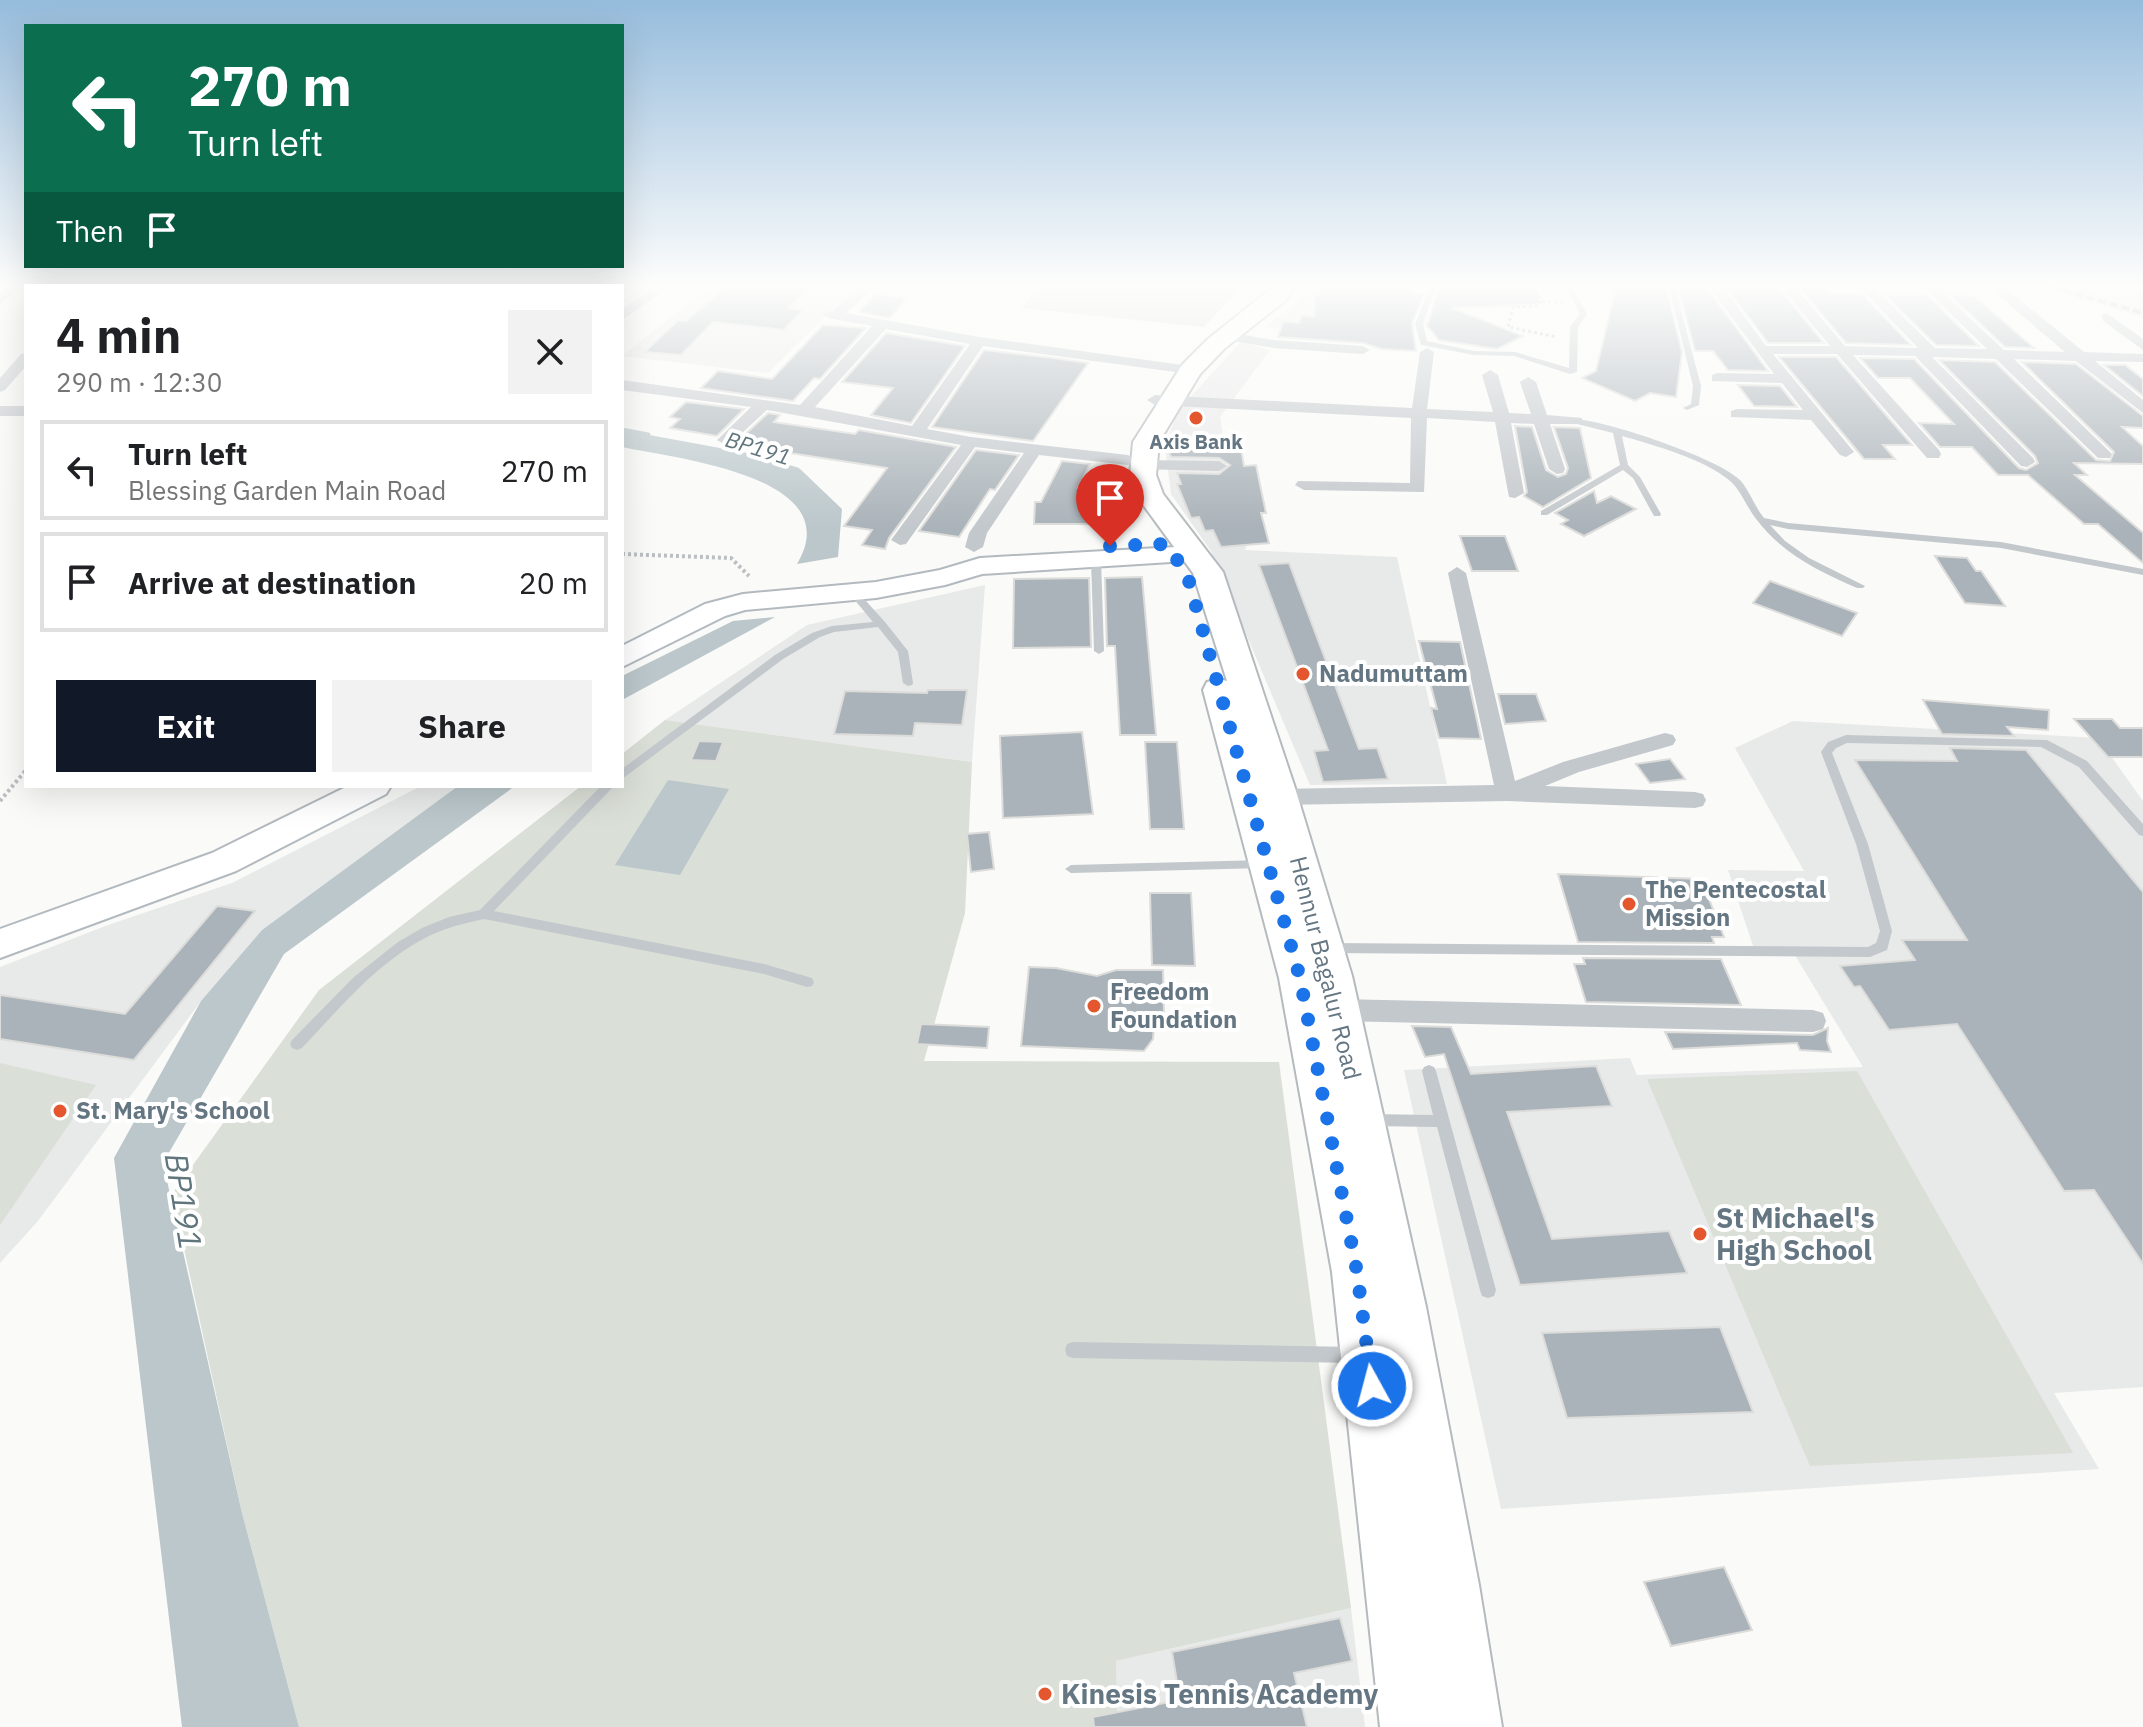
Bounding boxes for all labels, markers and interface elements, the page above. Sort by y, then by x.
text: 270 m [188,49,352,121]
icon: left [56,56,160,160]
text: Turn left [188,119,323,166]
icon: arrive [140,208,184,252]
text: Then [56,211,124,250]
text: 4 min [56,304,181,366]
button: close [508,310,592,394]
text: 290 m · 12:30 [56,365,222,399]
marker: Axis Bank [1187,409,1205,427]
water label: BP191 [722,424,794,471]
place label: Axis Bank [1149,428,1243,455]
text: Turn left [128,434,247,473]
icon: left [60,448,104,492]
text: 270 m [501,451,588,490]
pin [1076,464,1144,546]
text: Blessing Garden Main Road [128,473,446,507]
icon: arrive [1088,476,1132,520]
icon: arrive [60,560,104,604]
text: Arrive at destination [128,563,416,602]
text: 20 m [519,563,588,602]
place label: Nadumuttam [1319,657,1468,689]
marker: Nadumuttam [1294,665,1312,683]
button: Exit [56,680,316,772]
button: Share [332,680,592,772]
street label: Hennur Bagalur Road [1283,853,1369,1083]
place label: The Pentecostal Mission [1645,873,1826,933]
marker: The Pentecostal Mission [1620,895,1638,913]
place label: Freedom Foundation [1110,975,1237,1035]
marker: Freedom Foundation [1085,997,1103,1015]
place label: St. Mary's School [76,1094,270,1126]
marker: St. Mary's School [51,1102,69,1120]
water label: BP191 [156,1150,212,1252]
place label: St Michael's High School [1716,1199,1875,1268]
marker: St Michael's High School [1691,1225,1709,1243]
position arrow [1330,1344,1414,1428]
place label: Kinesis Tennis Academy [1061,1675,1378,1712]
marker: Kinesis Tennis Academy [1036,1685,1054,1703]

